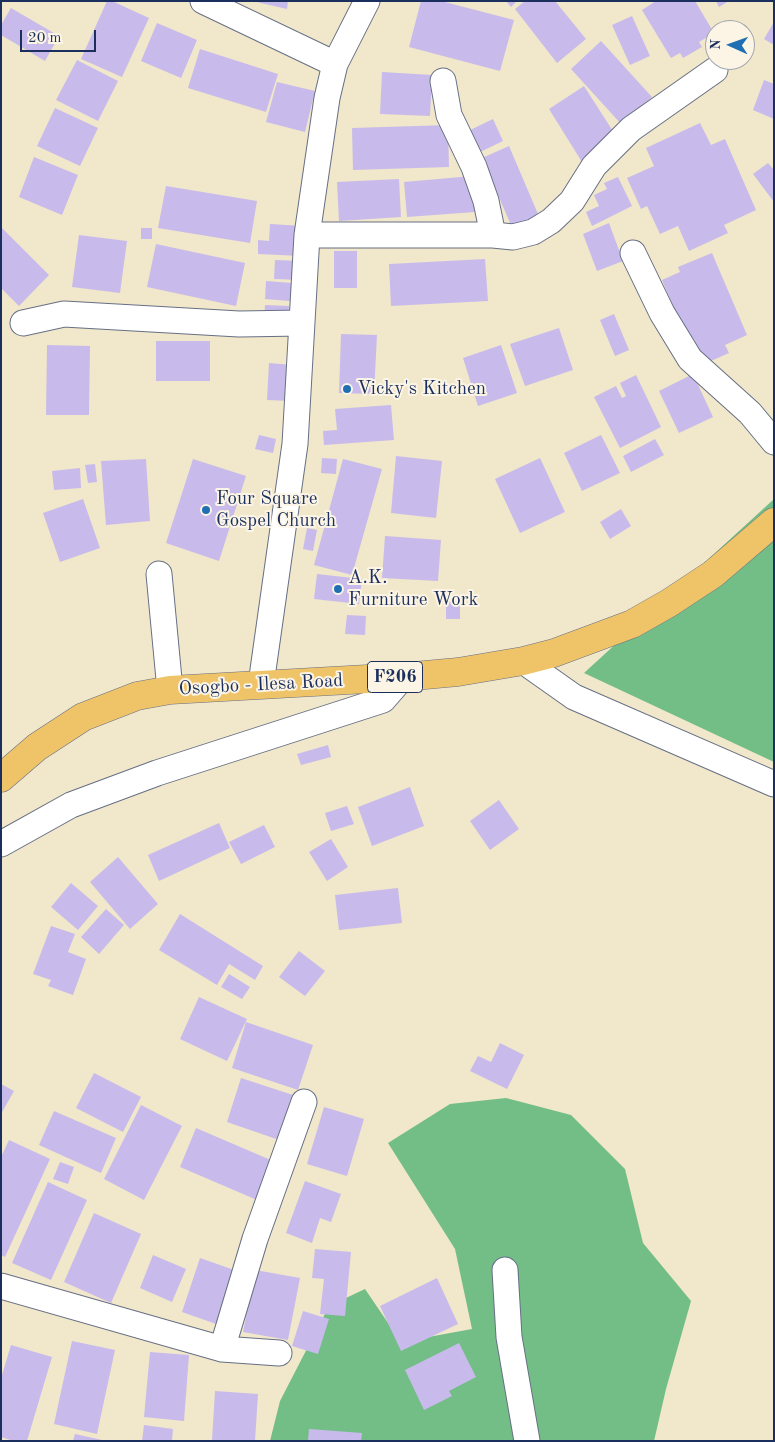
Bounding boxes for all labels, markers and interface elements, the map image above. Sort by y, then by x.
scale bar [22,20,99,52]
north arrow [705,20,755,70]
text: 20 m [28,31,62,46]
text: N [709,39,723,50]
place label: Vicky's Kitchen [357,378,486,400]
marker: Vicky's Kitchen [341,383,353,395]
place label: Four Square Gospel Church [216,488,336,532]
marker: Four Square Gospel Church [200,504,212,516]
place label: A.K. Furniture Work [348,567,478,611]
marker: A.K. Furniture Work [332,583,344,595]
road number: F206 [368,662,422,692]
street label: Osogbo - Ilesa Road [178,669,344,701]

